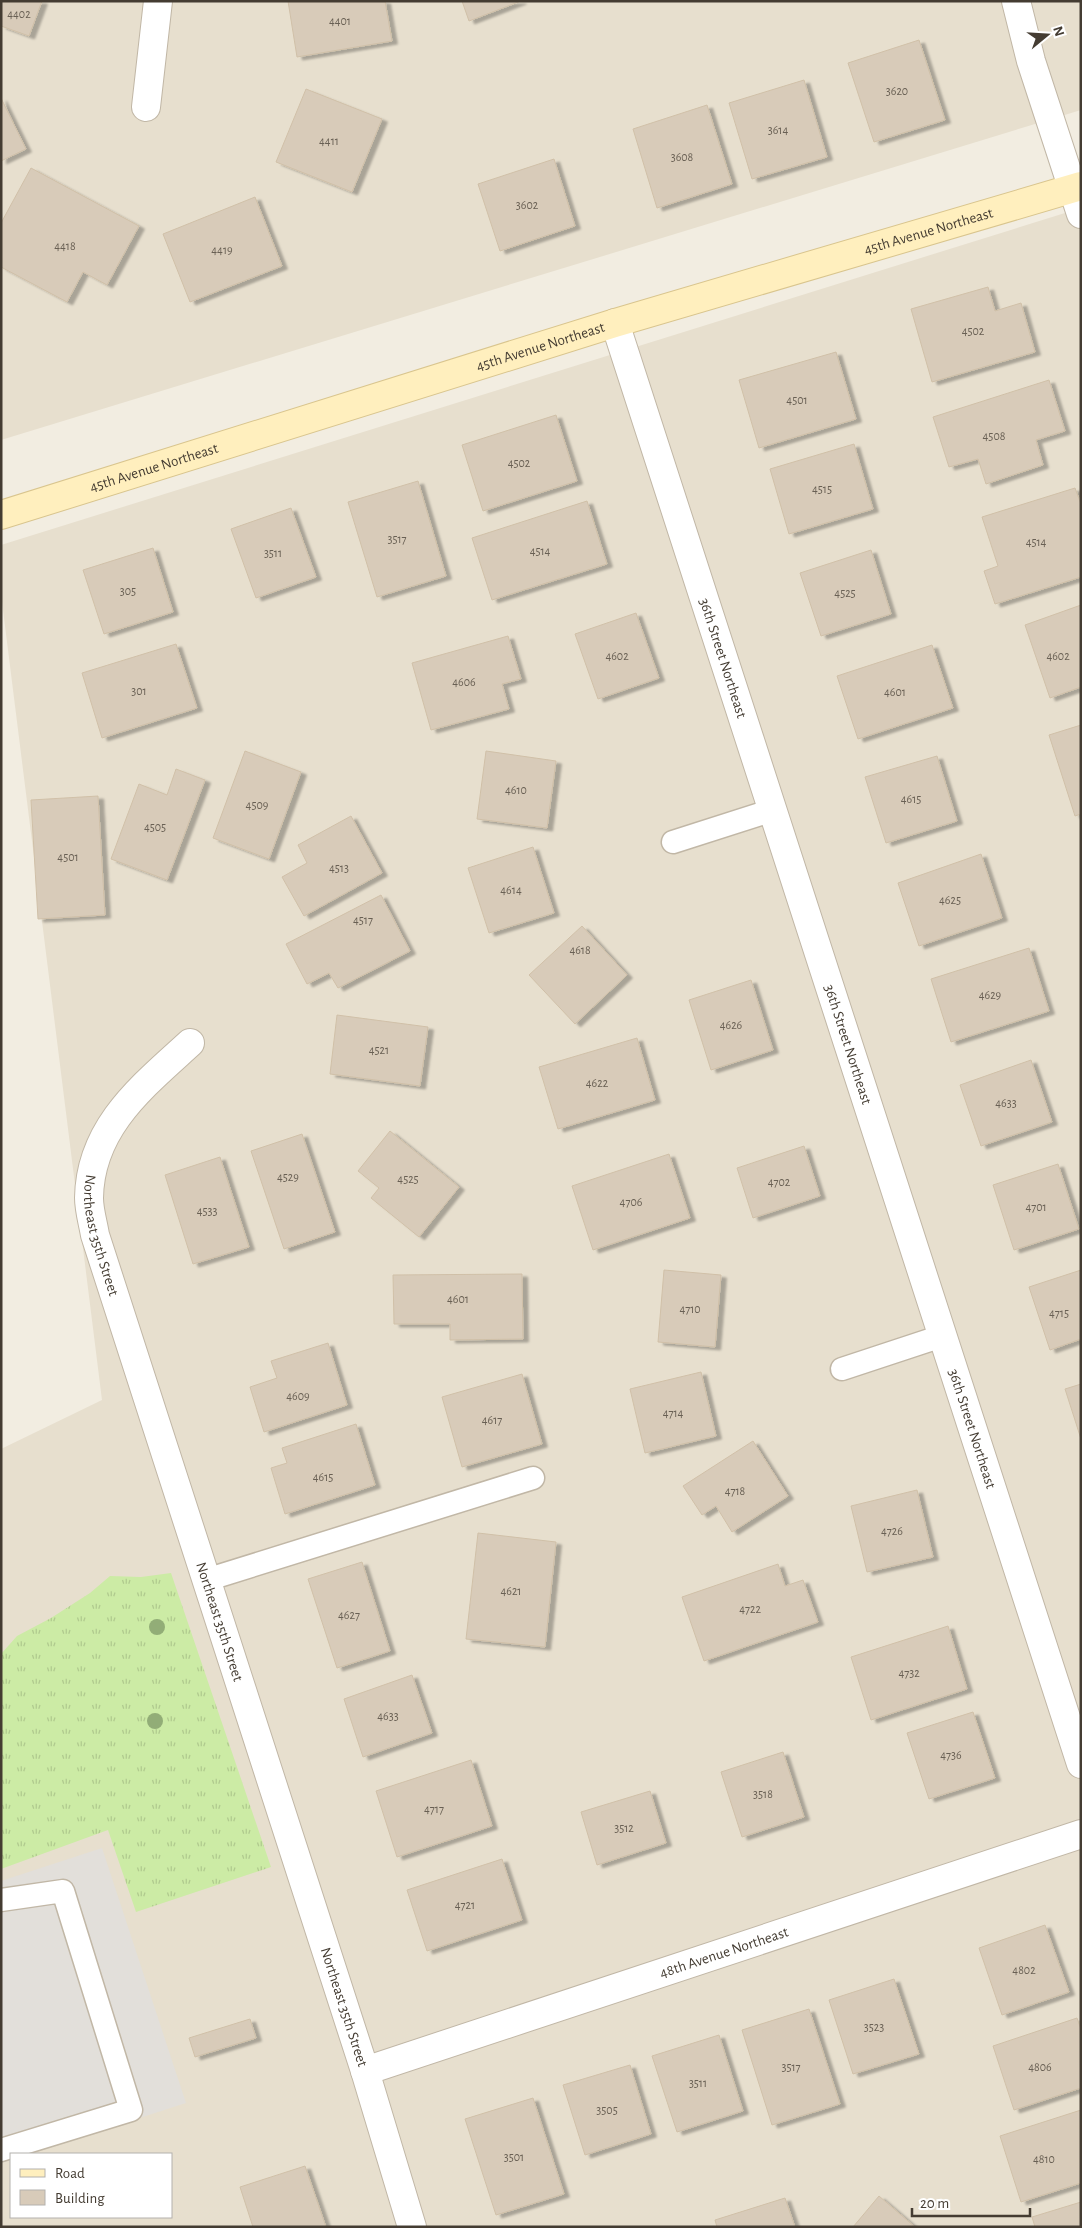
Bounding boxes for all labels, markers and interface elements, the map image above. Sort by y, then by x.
house number: 4402 [7,8,31,20]
north arrow [1022,10,1072,60]
house number: 4401 [329,15,351,27]
text: N [1050,24,1067,38]
house number: 3620 [886,85,908,97]
house number: 3614 [768,124,788,136]
house number: 4411 [319,135,339,147]
house number: 3608 [671,151,694,163]
house number: 3602 [516,199,539,211]
street label: 45th Avenue Northeast [862,205,995,257]
house number: 4418 [54,240,76,252]
house number: 4419 [211,244,233,256]
street label: 45th Avenue Northeast [474,320,607,374]
house number: 4502 [962,325,985,337]
house number: 4501 [786,394,808,406]
house number: 4508 [983,430,1006,442]
street label: 45th Avenue Northeast [88,441,220,495]
house number: 4502 [508,457,531,469]
house number: 4515 [812,483,832,495]
house number: 3517 [387,533,407,545]
house number: 4514 [1026,536,1047,548]
house number: 4514 [530,545,551,557]
house number: 3511 [264,547,282,559]
house number: 305 [120,585,136,597]
house number: 4525 [834,587,856,599]
street label: 36th Street Northeast [696,596,749,720]
house number: 4602 [605,650,629,662]
house number: 4602 [1046,650,1070,662]
house number: 4606 [452,676,476,688]
house number: 301 [131,685,147,697]
house number: 4601 [884,686,906,698]
house number: 4610 [505,784,527,796]
house number: 4615 [901,793,921,805]
house number: 4509 [246,799,269,811]
house number: 4505 [144,821,166,833]
house number: 4501 [57,851,79,863]
house number: 4513 [329,862,349,874]
house number: 4614 [500,884,522,896]
house number: 4625 [939,894,961,906]
house number: 4517 [353,914,373,926]
house number: 4618 [569,944,591,956]
street label: 36th Street Northeast [821,983,874,1106]
house number: 4629 [979,989,1002,1001]
house number: 4626 [720,1019,743,1031]
house number: 4521 [369,1044,389,1056]
house number: 4622 [586,1077,609,1089]
house number: 4633 [995,1097,1017,1109]
house number: 4529 [277,1171,299,1183]
house number: 4525 [397,1173,419,1185]
street label: Northeast 35th Street [81,1174,121,1298]
house number: 4702 [768,1176,791,1188]
house number: 4706 [620,1196,643,1208]
house number: 4701 [1025,1201,1047,1213]
house number: 4533 [197,1205,217,1217]
house number: 4601 [447,1293,469,1305]
house number: 4710 [679,1303,701,1315]
house number: 4715 [1049,1307,1069,1319]
street label: 36th Street Northeast [946,1367,999,1491]
house number: 4609 [286,1390,310,1402]
house number: 4714 [663,1407,684,1419]
house number: 4617 [482,1414,502,1426]
house number: 4615 [313,1471,333,1483]
house number: 4718 [725,1485,746,1497]
house number: 4726 [881,1525,903,1537]
street label: Northeast 35th Street [193,1560,246,1683]
house number: 4621 [500,1585,522,1597]
house number: 4722 [739,1603,761,1615]
house number: 4627 [338,1609,360,1621]
house number: 4732 [898,1667,920,1679]
house number: 4633 [377,1710,399,1722]
house number: 4736 [940,1749,962,1761]
house number: 3518 [753,1788,773,1800]
house number: 4717 [424,1803,444,1815]
house number: 3512 [614,1822,634,1834]
house number: 4721 [455,1899,475,1911]
street label: 48th Avenue Northeast [658,1924,790,1981]
street label: Northeast 35th Street [318,1946,370,2069]
house number: 4802 [1012,1964,1036,1976]
house number: 3523 [864,2021,884,2033]
house number: 3517 [781,2061,801,2073]
house number: 4806 [1028,2061,1052,2073]
house number: 3511 [689,2077,707,2089]
house number: 3505 [596,2104,618,2116]
house number: 3501 [504,2151,524,2163]
legend [10,2153,172,2218]
house number: 4810 [1033,2153,1055,2165]
text: Road [55,2166,85,2181]
scale bar [912,2186,1030,2218]
text: Building [55,2191,105,2206]
text: 20 m [920,2196,949,2211]

